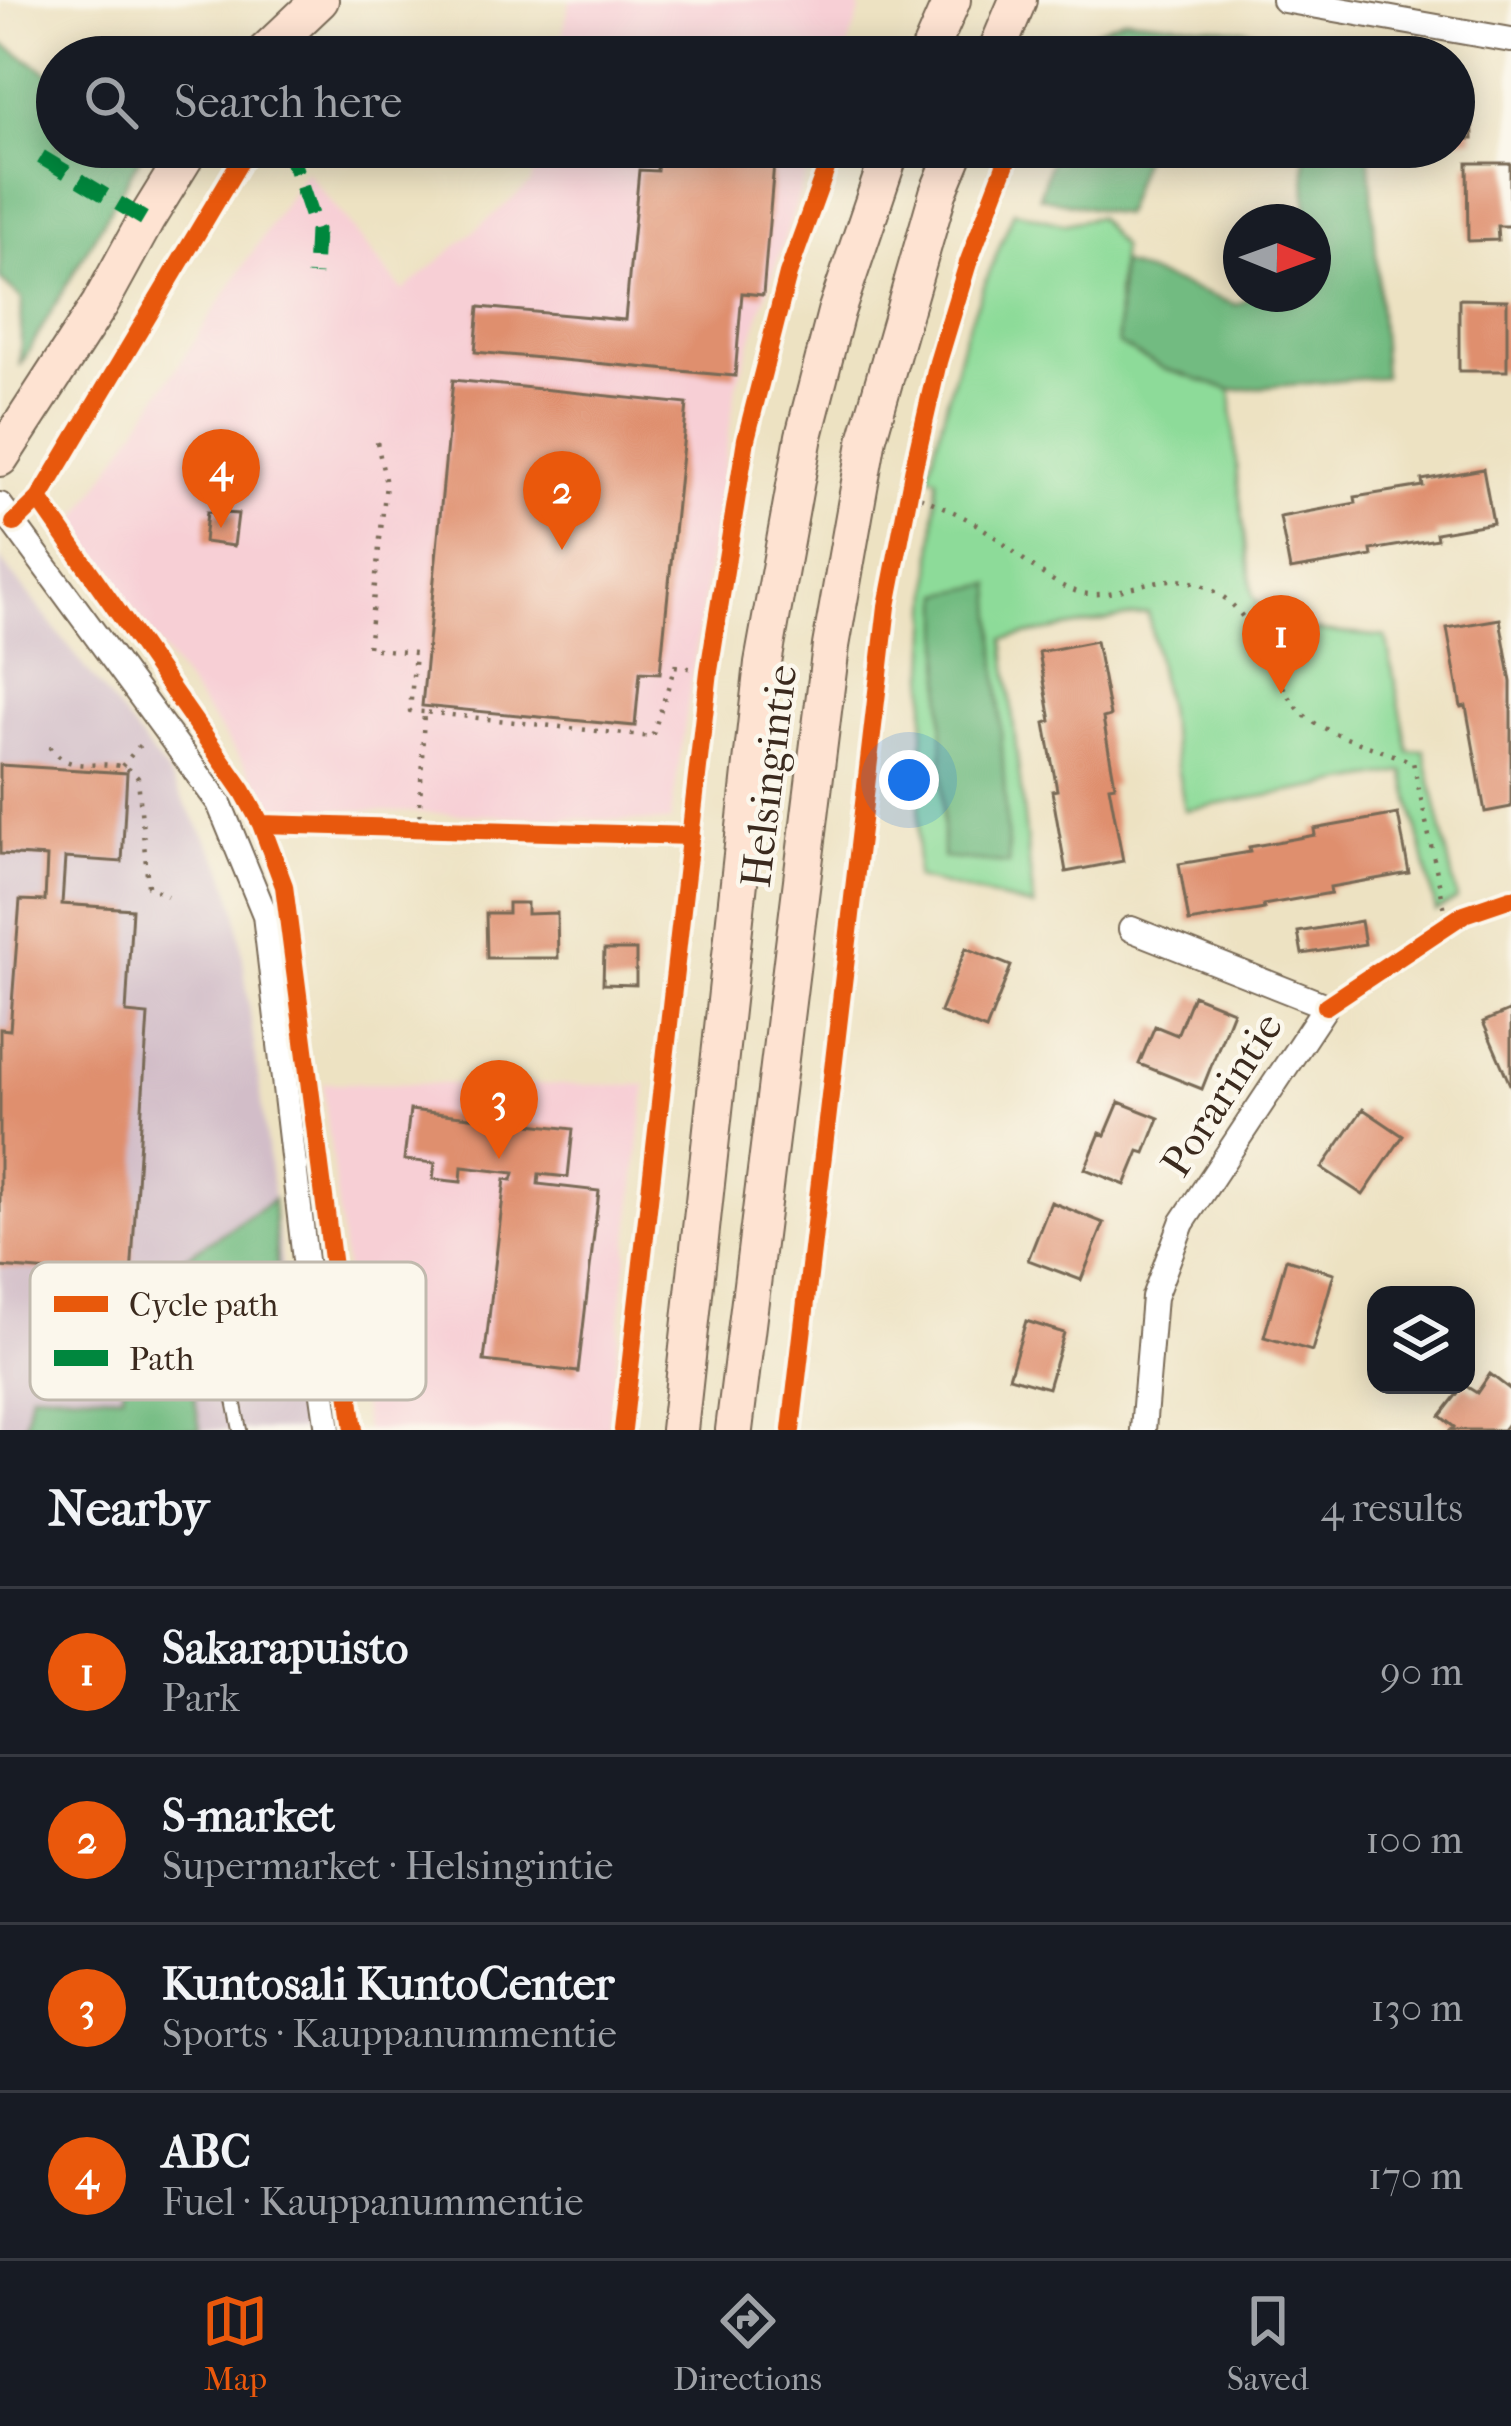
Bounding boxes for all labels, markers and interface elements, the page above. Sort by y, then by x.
search box [36,36,1475,168]
icon: search [78,69,144,135]
text: Search here [174,76,402,129]
north arrow [1223,204,1331,312]
pin: 4 [182,429,260,528]
pin: 2 [523,451,601,550]
pin: 1 [1242,595,1320,694]
street label: Helsingintie [732,662,807,890]
your location [879,750,939,810]
street label: Porarintie [1151,1004,1293,1186]
pin: 3 [460,1060,538,1159]
legend [30,1262,426,1400]
text: Cycle path [129,1286,279,1325]
map controls [1367,1286,1475,1394]
button: layers [1367,1286,1475,1394]
text: Path [129,1340,195,1379]
text: Nearby [48,1478,209,1538]
text: 4 results [1321,1485,1463,1531]
text: Sakarapuisto [162,1622,408,1675]
text: 1 [80,1649,94,1695]
text: 90 m [1380,1649,1463,1695]
text: Park [162,1675,240,1721]
text: S-market [162,1790,335,1843]
text: 2 [77,1817,97,1863]
text: 100 m [1365,1817,1463,1863]
text: Supermarket · Helsingintie [162,1843,613,1889]
text: Kuntosali KuntoCenter [162,1958,614,2011]
text: 3 [79,1985,95,2031]
text: 130 m [1371,1985,1463,2031]
text: Sports · Kauppanummentie [162,2011,617,2057]
text: ABC [162,2126,251,2179]
text: 4 [75,2153,99,2199]
text: 170 m [1368,2153,1463,2199]
text: Fuel · Kauppanummentie [162,2179,584,2225]
tab: Map [202,2288,268,2399]
tab: Directions [673,2288,822,2399]
tab: Saved [1227,2288,1309,2399]

